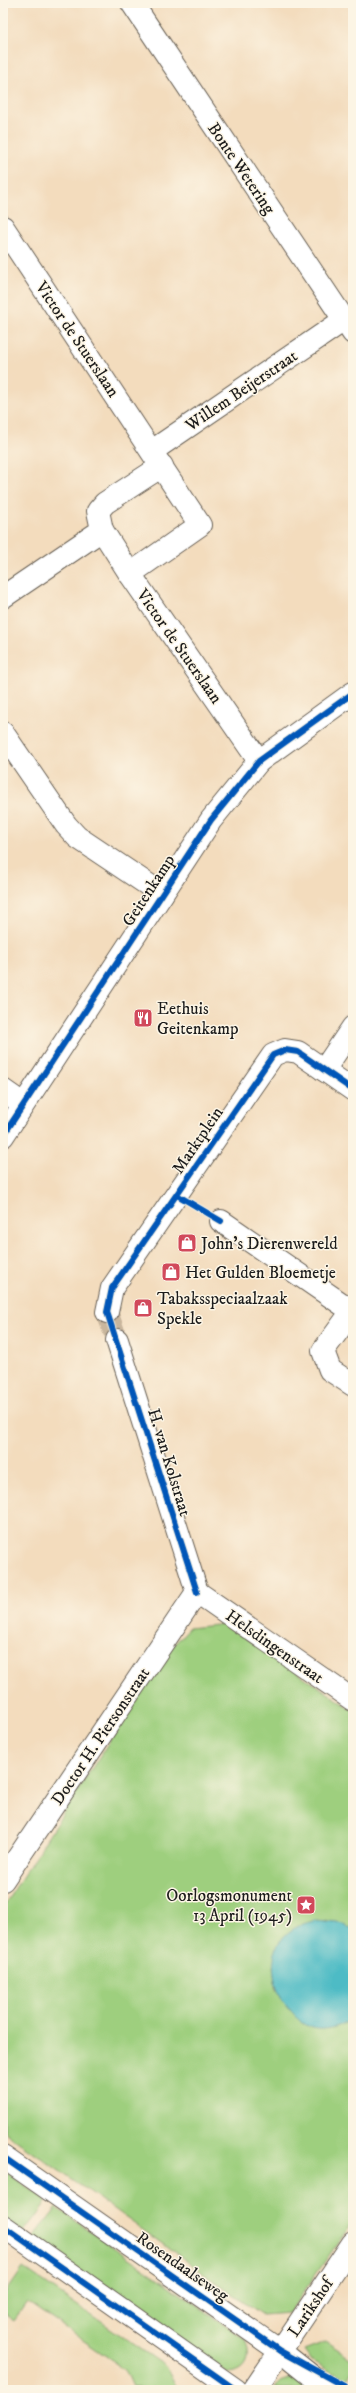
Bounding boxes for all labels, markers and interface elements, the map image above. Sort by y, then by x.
street label: Bonte Wetering [202,118,280,219]
street label: Victor de Stuerslaan [30,277,124,402]
street label: Willem Beijerstraat [180,345,302,437]
street label: Victor de Stuerslaan [131,584,227,708]
street label: Geitenkamp [117,850,180,931]
place label: Eethuis Geitenkamp [157,998,239,1040]
restaurant icon: Eethuis Geitenkamp [132,1007,154,1029]
street label: Marktplein [167,1103,228,1178]
shop icon: John's Dierenwereld [176,1232,198,1254]
place label: John's Dierenwereld [199,1233,338,1255]
shop icon: Het Gulden Bloemetje [160,1261,182,1283]
place label: Het Gulden Bloemetje [185,1262,336,1284]
place label: Tabaksspeciaalzaak Spekle [157,1288,288,1330]
shop icon: Tabaksspeciaalzaak Spekle [132,1297,154,1319]
street label: H. van Kolstraat [142,1406,196,1519]
street label: Helsdingenstraat [221,1605,328,1689]
street label: Doctor H. Piersonstraat [47,1663,155,1810]
place label: Oorlogsmonument 13 April (1945) [166,1885,293,1927]
place icon: Oorlogsmonument 13 April (1945) [295,1894,317,1916]
street label: Rosendaalseweg [132,2227,234,2307]
street label: Larikshof [283,2272,340,2341]

